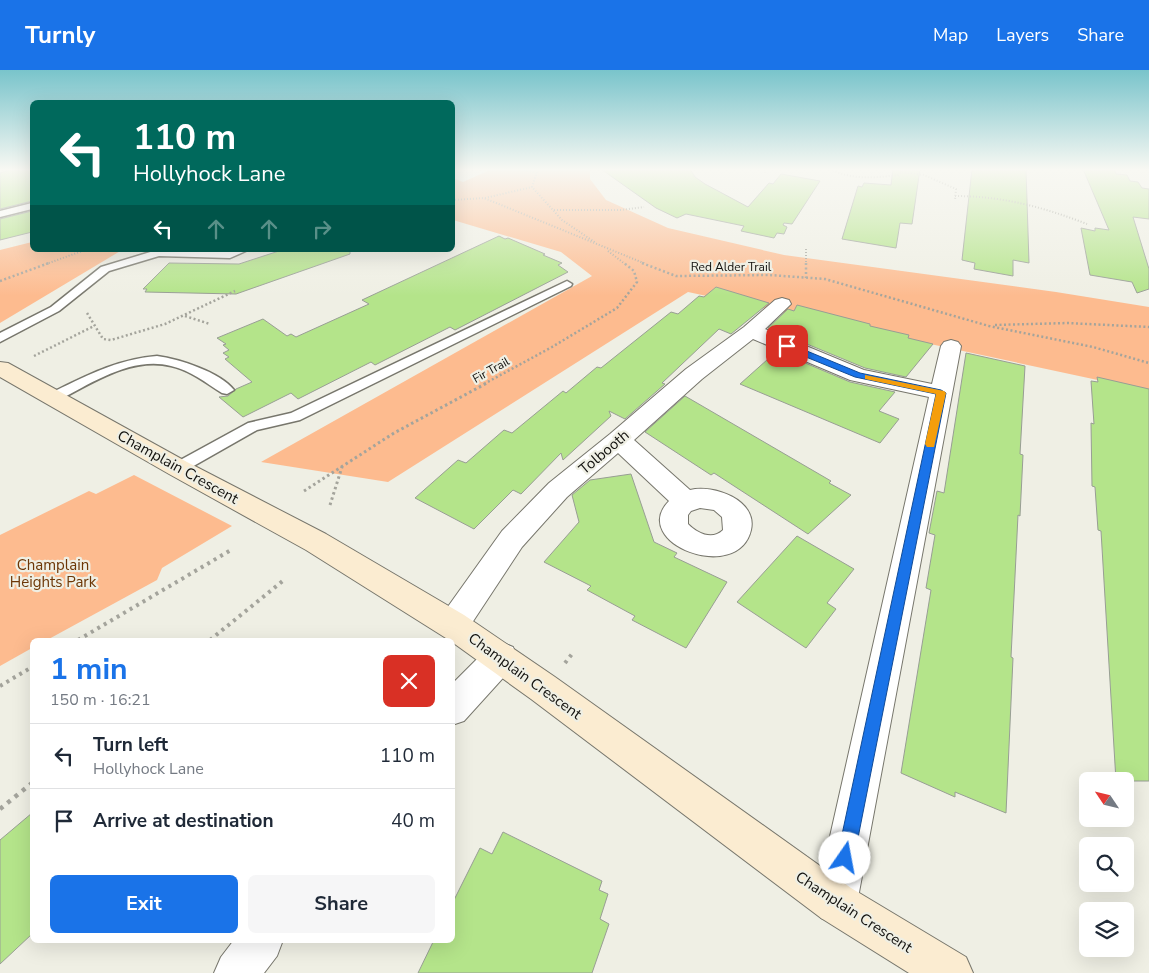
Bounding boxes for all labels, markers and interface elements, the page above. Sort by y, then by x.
text: Turnly [25,19,95,51]
text: Map [933,23,968,47]
text: Layers [996,23,1049,47]
text: Share [1077,23,1124,47]
text: 110 m [133,114,236,161]
icon: left [50,120,115,185]
text: Hollyhock Lane [133,159,285,189]
icon: left [149,215,177,243]
icon: ahead [202,215,230,243]
icon: ahead [255,215,283,243]
icon: right [308,215,336,243]
street label: Red Alder Trail [691,259,772,275]
pin [766,325,808,367]
icon: arrive [773,332,801,360]
street label: Fir Trail [470,353,513,387]
street label: Champlain Crescent [114,425,243,509]
street label: Tolbooth [575,425,633,479]
park label: Champlain Heights Park [10,555,97,592]
street label: Champlain Crescent [464,628,586,724]
text: 1 min [50,649,128,690]
button: close [383,655,435,707]
text: 150 m · 16:21 [50,689,151,711]
text: Turn left [93,732,168,758]
icon: left [50,742,78,770]
text: 110 m [380,743,435,769]
text: Hollyhock Lane [93,758,204,780]
north arrow [1079,772,1134,828]
map controls [1079,772,1134,957]
icon: arrive [50,807,78,835]
text: Arrive at destination [93,808,274,834]
text: 40 m [391,808,435,834]
position arrow [818,831,870,883]
button: search [1079,837,1134,892]
street label: Champlain Crescent [792,867,917,958]
button: Exit [50,875,238,933]
button: Share [248,875,435,933]
button: layers [1079,902,1134,957]

